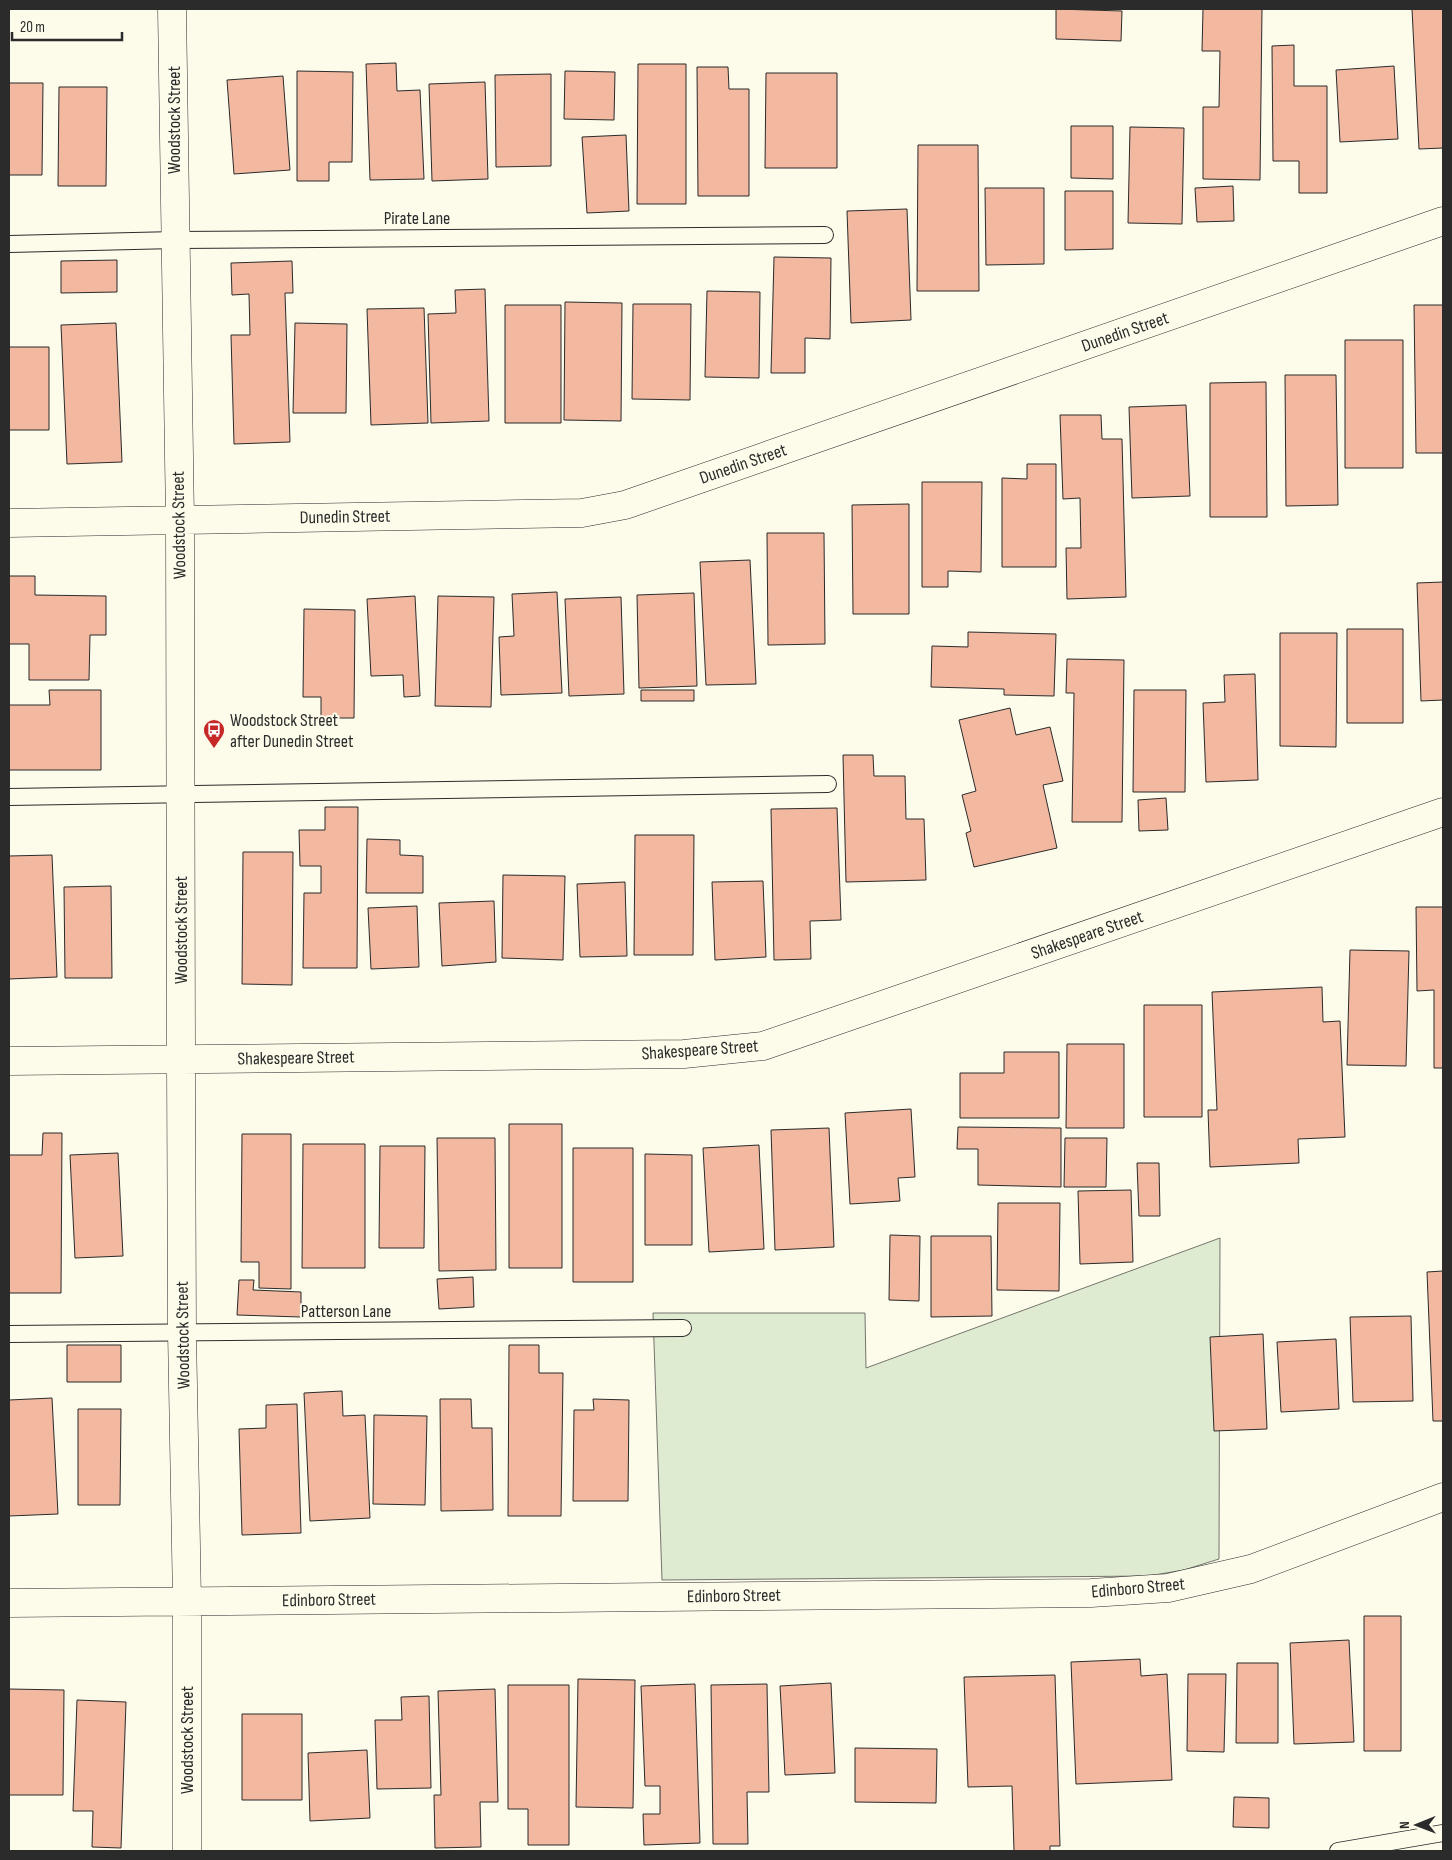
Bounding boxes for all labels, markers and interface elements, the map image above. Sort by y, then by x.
scale bar [12,10,122,42]
text: 20 m [20,18,45,37]
street label: Woodstock Street [164,65,185,174]
street label: Pirate Lane [384,208,450,229]
street label: Dunedin Street [1079,307,1172,357]
street label: Dunedin Street [697,439,790,489]
street label: Woodstock Street [168,470,190,579]
street label: Dunedin Street [299,506,391,528]
place label: Woodstock Street after Dunedin Street [230,710,354,752]
bus stop icon: Woodstock Street after Dunedin Street [202,718,226,749]
street label: Woodstock Street [171,875,192,984]
street label: Shakespeare Street [1028,906,1146,964]
street label: Shakespeare Street [641,1035,760,1065]
street label: Shakespeare Street [237,1046,355,1070]
street label: Woodstock Street [172,1280,194,1389]
street label: Patterson Lane [301,1301,391,1322]
street label: Edinboro Street [1090,1573,1186,1603]
street label: Edinboro Street [687,1585,782,1607]
street label: Edinboro Street [282,1589,377,1611]
street label: Woodstock Street [177,1685,198,1794]
north arrow [1392,1800,1442,1850]
text: N [1396,1821,1413,1829]

